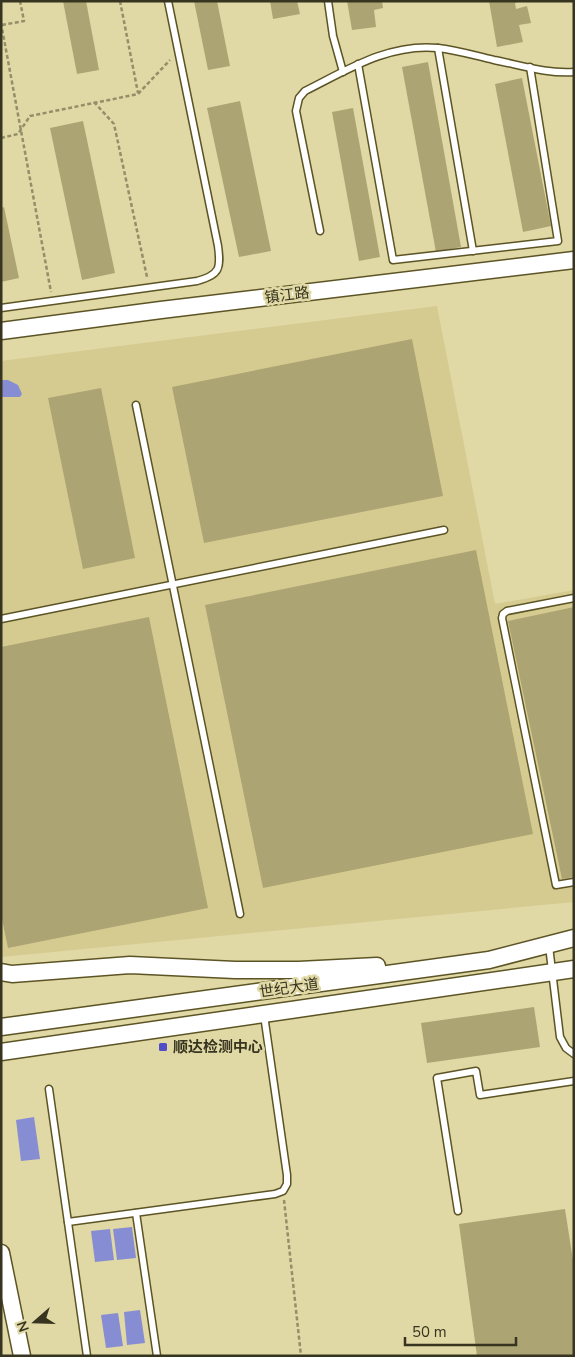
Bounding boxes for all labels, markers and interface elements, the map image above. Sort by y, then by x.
street label: 镇江路 [263,282,311,308]
street label: 世纪大道 [258,974,320,1002]
place label: 顺达检测中心 [173,1037,263,1057]
marker: 顺达检测中心 [157,1041,169,1053]
north arrow [10,1297,60,1347]
scale bar [405,1314,516,1346]
text: N [13,1318,34,1334]
text: 50 m [412,1322,447,1342]

